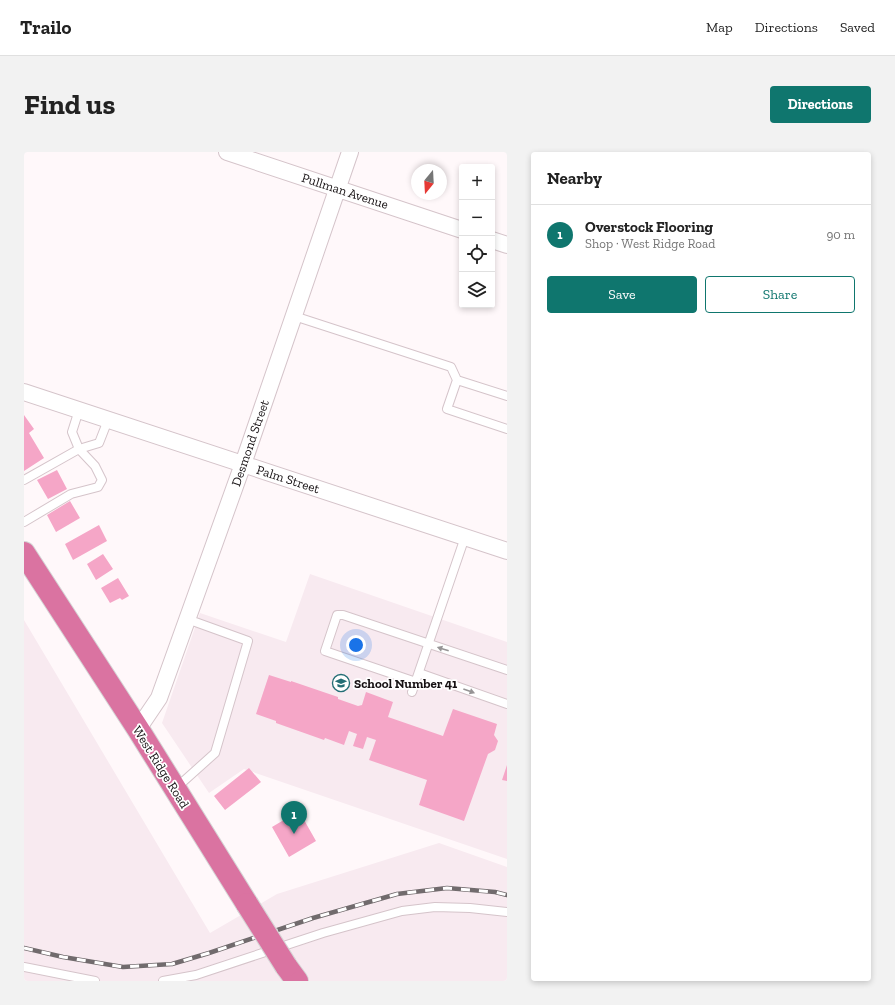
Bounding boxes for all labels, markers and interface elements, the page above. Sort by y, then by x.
text: Trailo [20,16,71,39]
text: Map [706,19,733,36]
text: Directions [755,19,818,36]
text: Saved [840,19,875,36]
button: Directions [770,86,871,123]
text: Find us [24,88,115,121]
north arrow [411,164,447,200]
map controls [459,164,495,308]
button: + [459,164,495,200]
text: Nearby [547,168,602,188]
street label: Pullman Avenue [300,170,390,212]
button: − [459,200,495,236]
text: Overstock Flooring [585,218,713,236]
text: 1 [557,227,563,242]
text: 90 m [826,227,855,242]
button: locate [459,236,495,272]
text: Shop · West Ridge Road [585,236,715,251]
button: layers [459,272,495,308]
button: Save [547,276,697,313]
button: Share [705,276,855,313]
street label: Desmond Street [228,398,272,488]
street label: Palm Street [255,462,322,496]
your location [346,635,366,655]
one-way arrow [437,646,449,652]
school or university icon: School Number 41 [331,673,351,693]
place label: School Number 41 [354,676,458,691]
one-way arrow [463,688,475,694]
street label: West Ridge Road [130,723,192,811]
pin: 1 [281,801,307,834]

